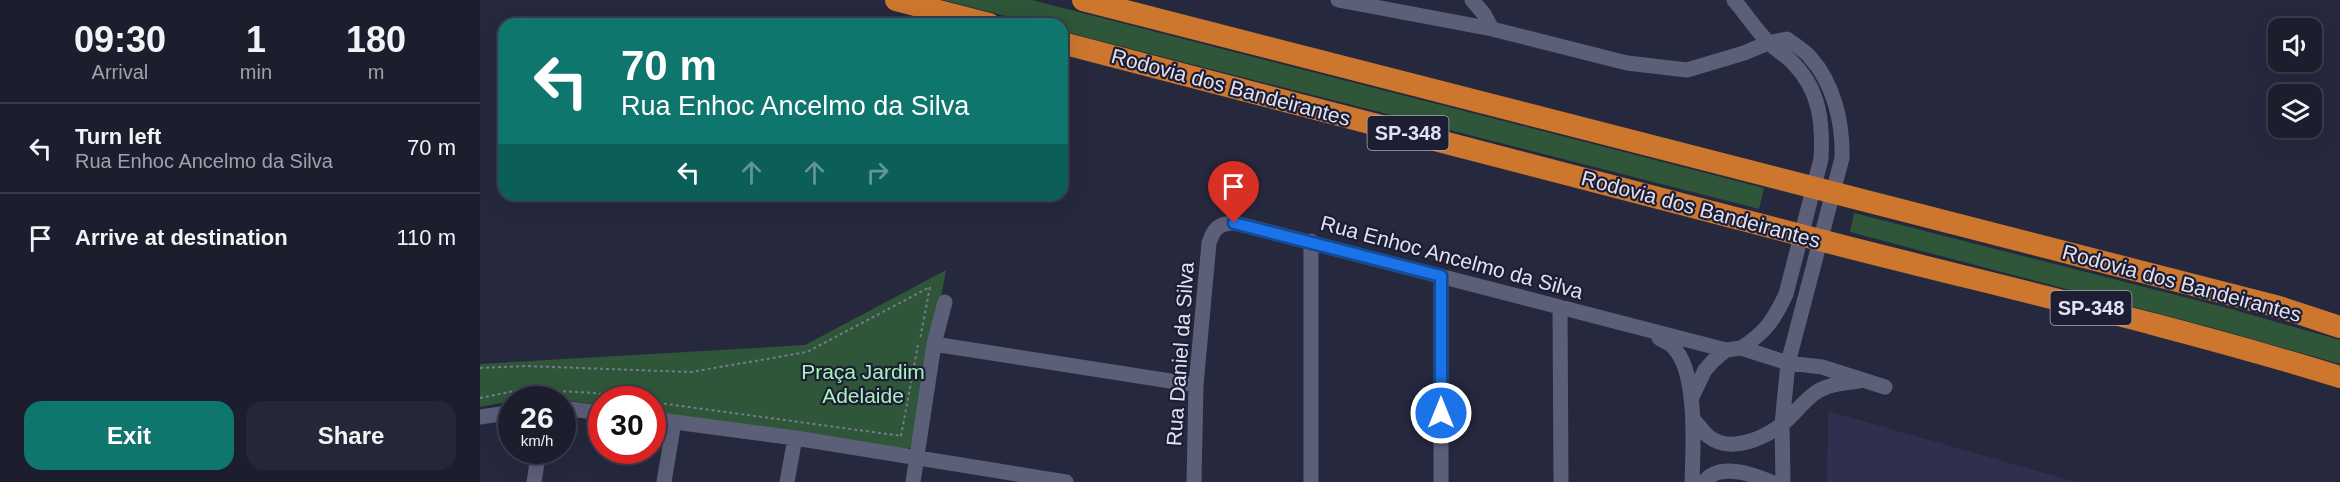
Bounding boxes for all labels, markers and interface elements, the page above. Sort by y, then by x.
map controls [2268,18,2322,138]
button: sound [2268,18,2322,72]
text: 09:30 [74,19,166,60]
text: 1 [246,19,266,60]
text: 180 [346,19,406,60]
icon: left [522,42,600,120]
text: 70 m [621,42,717,89]
street label: Rodovia dos Bandeirantes [1109,44,1353,130]
text: Arrival [92,61,148,83]
text: min [240,61,272,83]
text: m [368,61,384,83]
button: layers [2268,84,2322,138]
text: Rua Enhoc Ancelmo da Silva [621,91,969,121]
road number: SP-348 [1368,116,1448,150]
text: Turn left [75,124,161,149]
icon: left [24,132,57,165]
text: 70 m [407,135,456,160]
text: Rua Enhoc Ancelmo da Silva [75,150,333,172]
icon: left [672,156,705,189]
icon: ahead [735,156,768,189]
icon: ahead [798,156,831,189]
icon: right [861,156,894,189]
pin [1208,161,1259,223]
street label: Rodovia dos Bandeirantes [1579,166,1823,252]
icon: arrive [1217,170,1250,203]
street label: Rua Enhoc Ancelmo da Silva [1318,211,1586,303]
icon: arrive [24,222,57,255]
text: Arrive at destination [75,225,288,250]
text: 110 m [396,225,456,250]
street label: Rodovia dos Bandeirantes [2060,240,2304,326]
street label: Rua Daniel da Silva [1162,261,1198,447]
road number: SP-348 [2050,291,2132,325]
park label: Praça Jardim Adelaide [801,360,925,407]
position arrow [1409,381,1473,445]
speed limit sign: 30 [588,386,666,464]
button: Exit [24,401,234,470]
button: Share [246,401,456,470]
text: 26 [520,401,554,434]
text: km/h [521,432,553,449]

